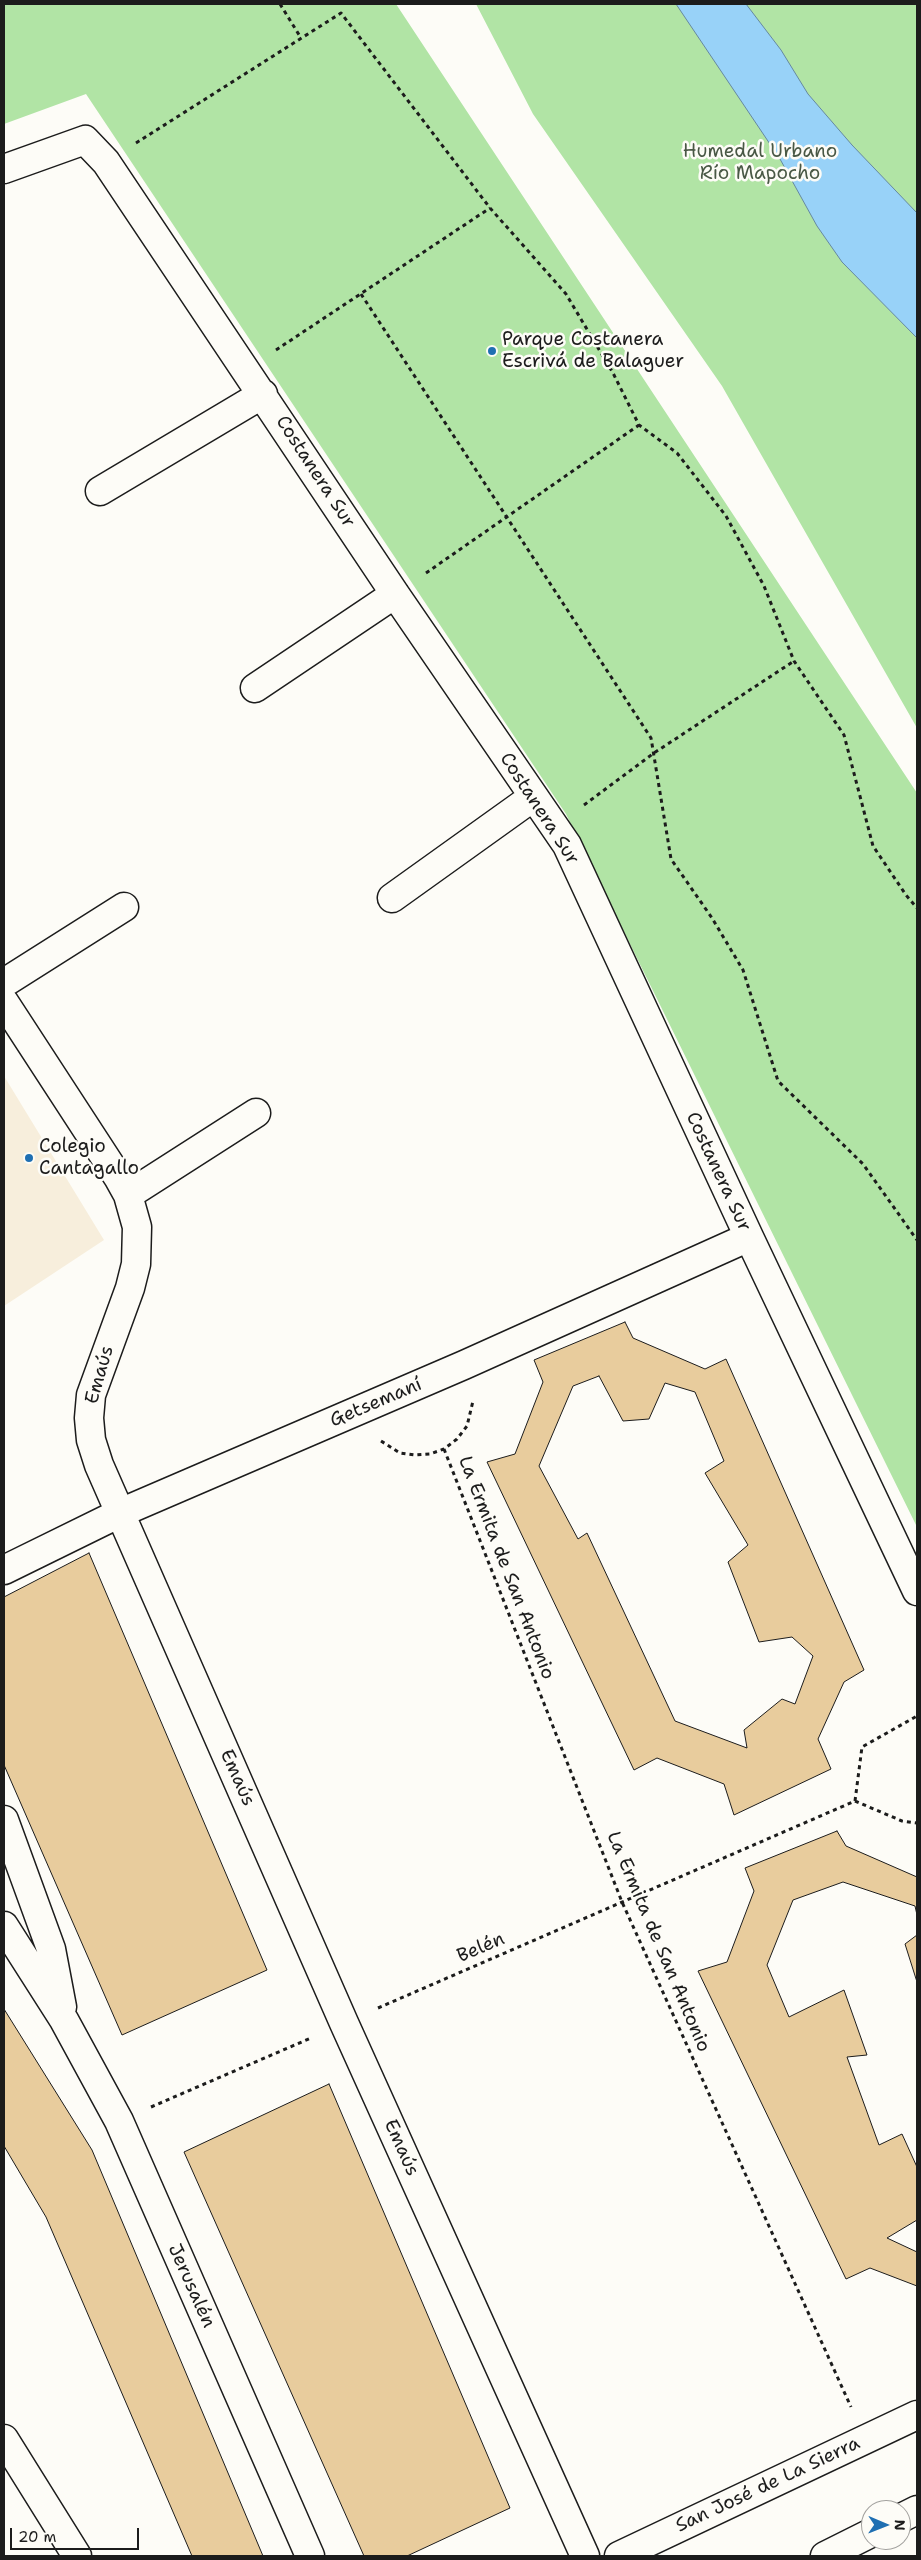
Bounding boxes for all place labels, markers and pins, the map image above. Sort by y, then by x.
place label: Parque Costanera Escrivá de Balaguer [502,329,684,373]
marker: Parque Costanera Escrivá de Balaguer [486,345,498,357]
place label: Colegio Cantagallo [39,1136,139,1180]
marker: Colegio Cantagallo [23,1152,35,1164]

